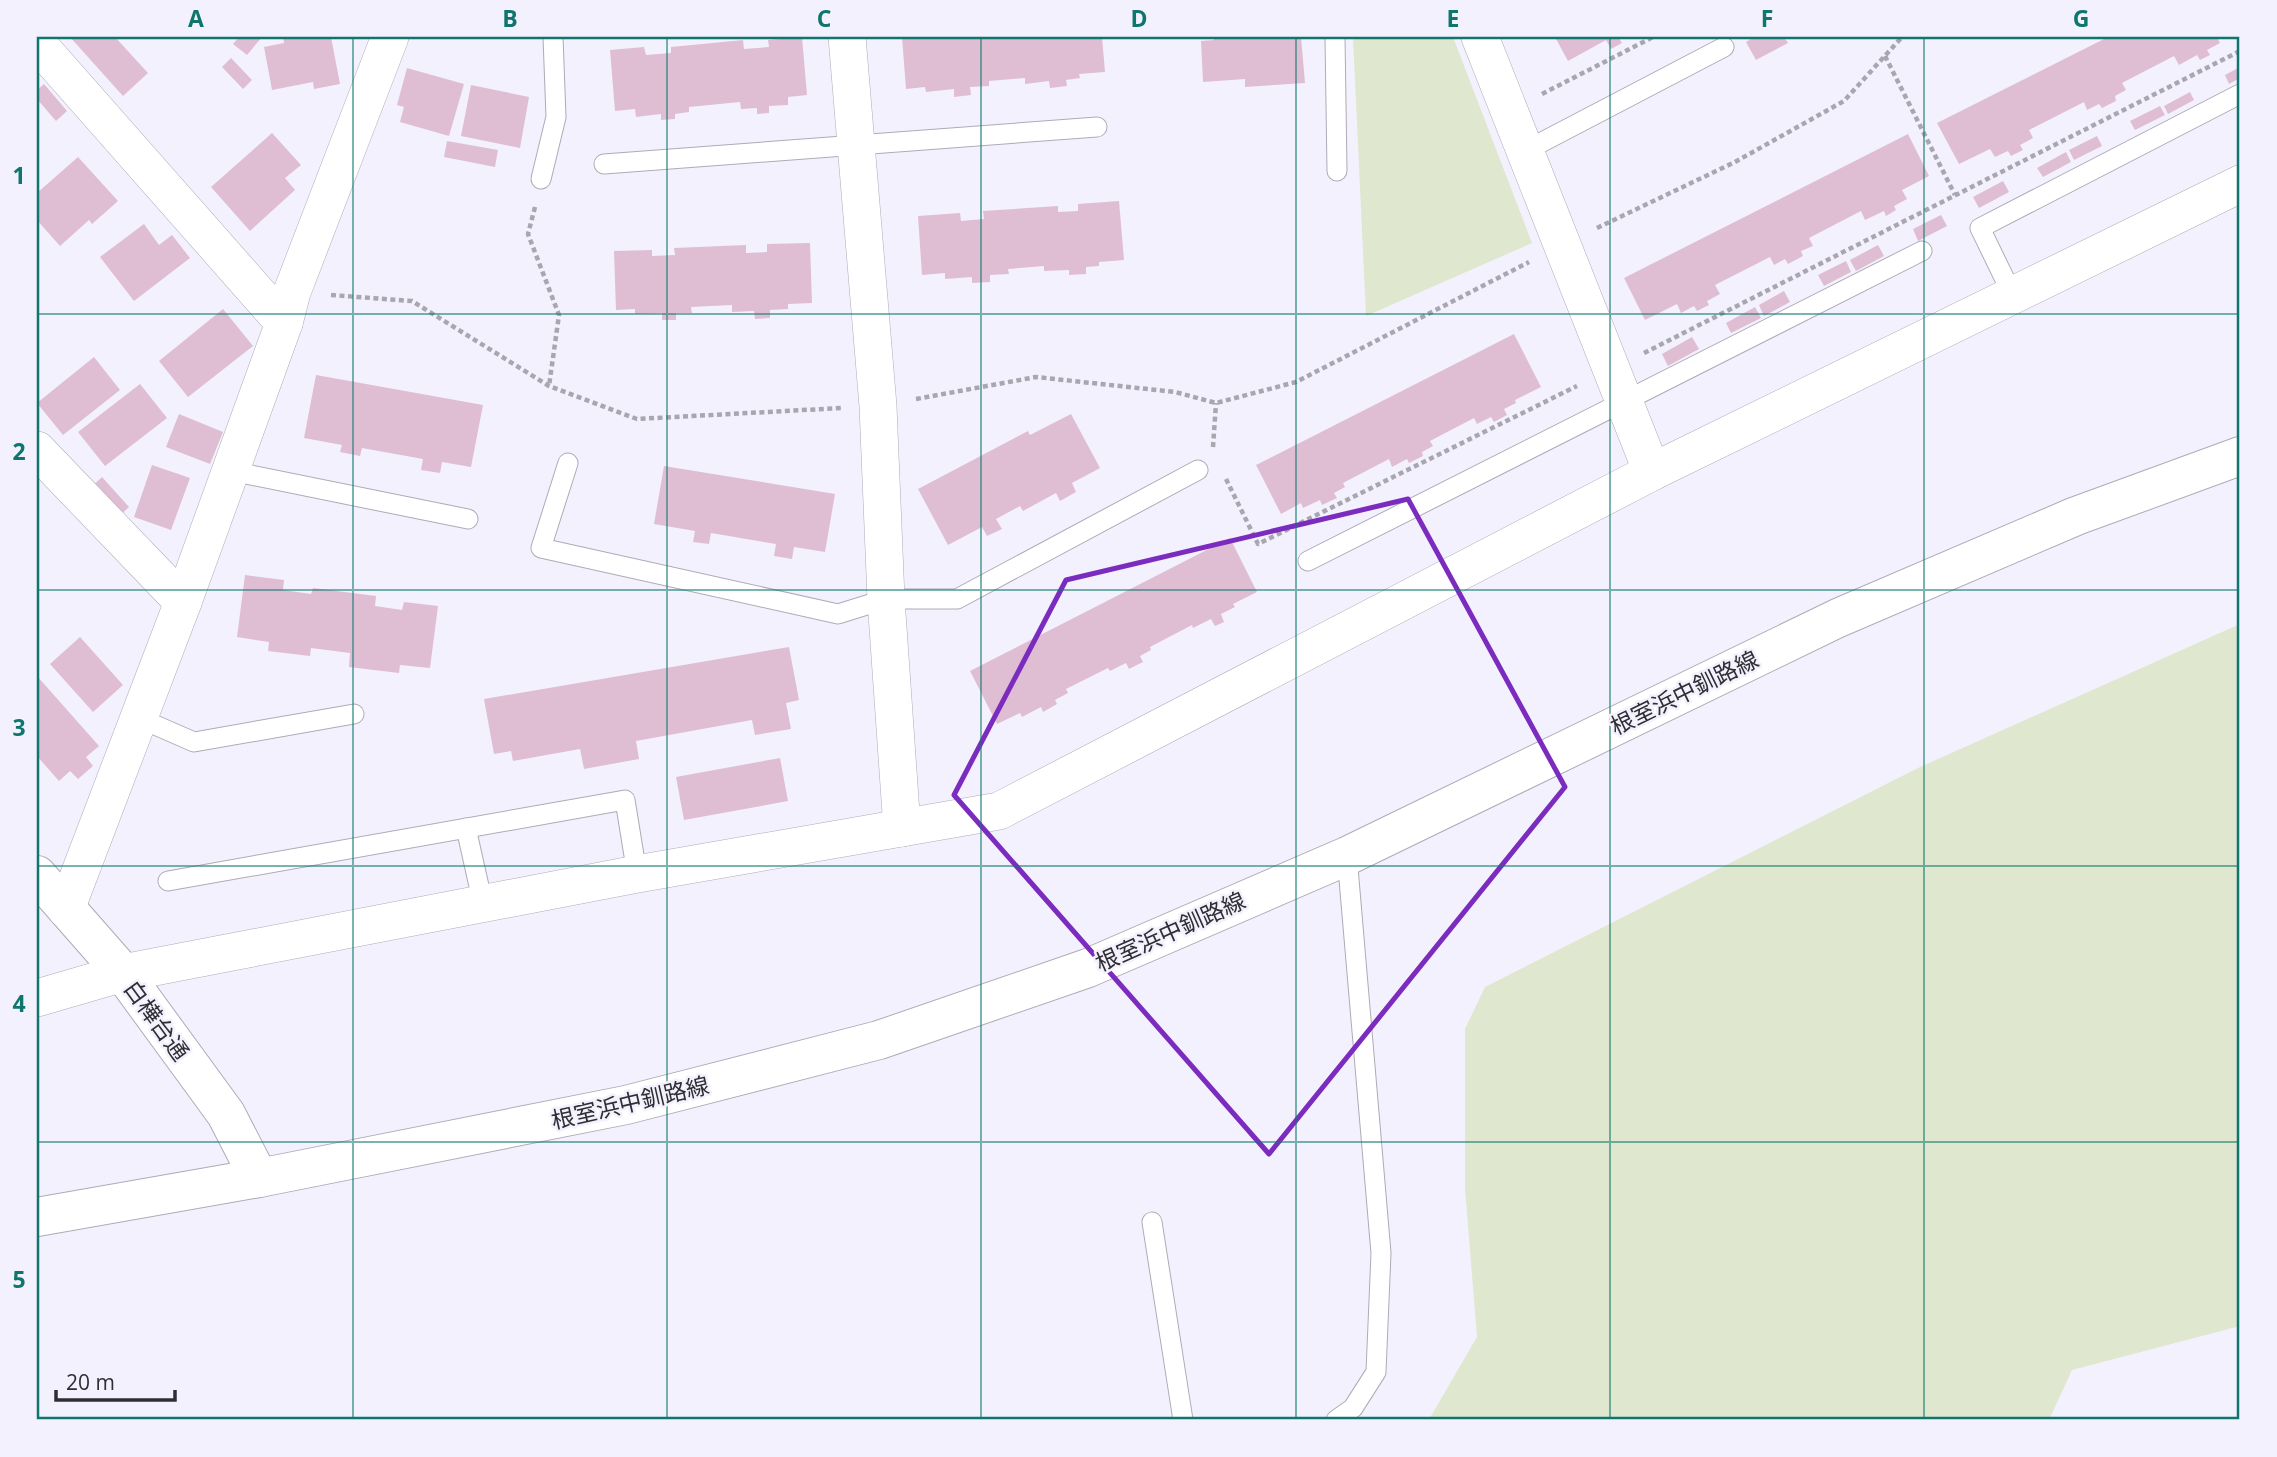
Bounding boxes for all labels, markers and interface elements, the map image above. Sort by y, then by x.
text: A [188,2,204,34]
text: B [502,2,518,34]
text: C [817,2,831,34]
text: D [1130,2,1148,34]
text: E [1447,2,1459,34]
text: F [1761,2,1773,34]
text: G [2073,2,2089,34]
text: 1 [12,159,26,191]
text: 2 [12,435,26,467]
street label: 根室浜中釧路線 [1605,642,1763,742]
text: 3 [12,711,26,743]
street label: 根室浜中釧路線 [1090,884,1250,978]
street label: 白樺台通 [117,973,197,1067]
text: 4 [12,987,26,1019]
street label: 根室浜中釧路線 [548,1068,712,1136]
text: 5 [12,1263,26,1295]
scale bar [56,1359,175,1403]
text: 20 m [66,1368,115,1396]

